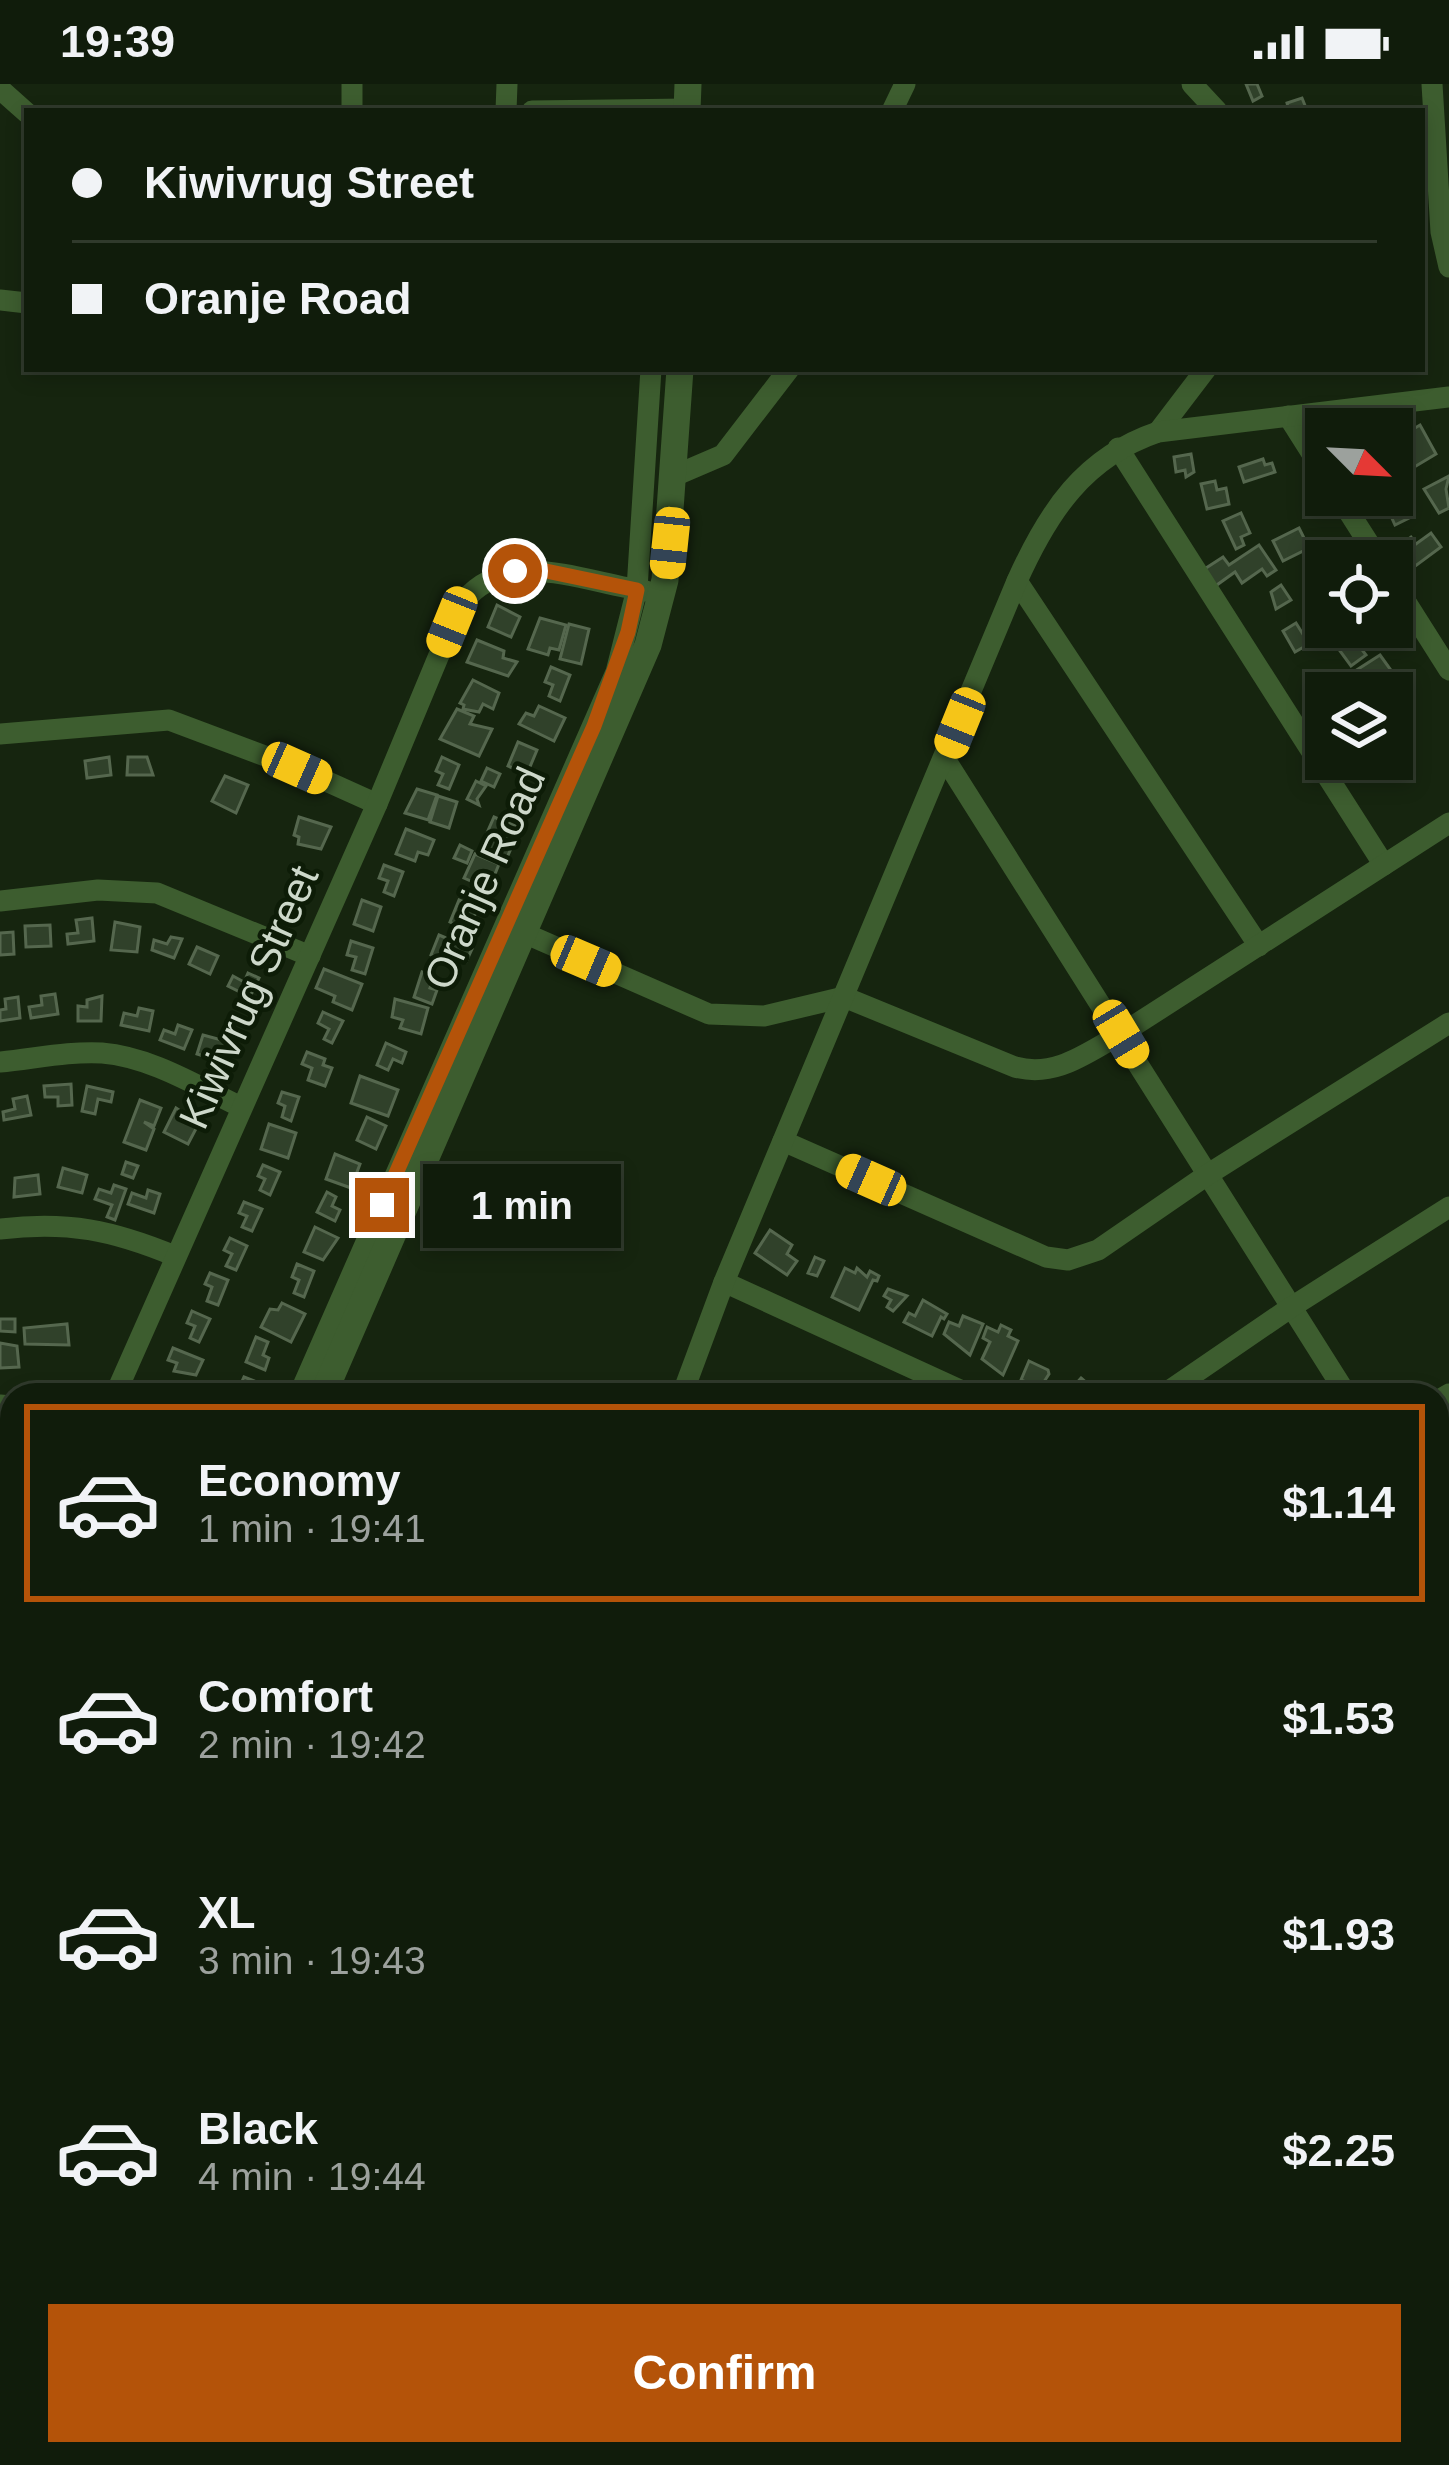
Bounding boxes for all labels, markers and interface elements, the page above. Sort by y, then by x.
text: 19:39 [60,16,175,67]
text: Kiwivrug Street [144,157,474,208]
text: Oranje Road [144,273,412,324]
north arrow [1305,408,1413,516]
map controls [1305,408,1413,780]
car [648,505,692,581]
button: locate [1305,540,1413,648]
route start [488,544,542,598]
car [422,582,482,662]
button: layers [1305,672,1413,780]
car [930,683,990,763]
car [257,737,337,799]
street label: Oranje Road [415,760,554,997]
street label: Kiwivrug Street [170,858,327,1136]
car [546,930,626,992]
car [1087,994,1155,1074]
car [831,1149,911,1211]
callout: 1 min [424,1163,622,1247]
route end [355,1178,409,1232]
text: 1 min [471,1184,573,1227]
icon: car [54,1449,162,1557]
text: Economy [198,1455,401,1506]
text: $1.14 [1282,1477,1395,1528]
text: 1 min · 19:41 [198,1507,426,1550]
icon: car [54,1665,162,1773]
text: Comfort [198,1671,373,1722]
text: $1.53 [1282,1693,1395,1744]
text: 2 min · 19:42 [198,1723,426,1766]
icon: car [54,1881,162,1989]
text: XL [198,1887,256,1938]
text: $1.93 [1282,1909,1395,1960]
text: 3 min · 19:43 [198,1939,426,1982]
icon: car [54,2097,162,2205]
text: Black [198,2103,318,2154]
text: $2.25 [1282,2125,1395,2176]
text: 4 min · 19:44 [198,2155,426,2198]
button: Confirm [48,2304,1401,2442]

